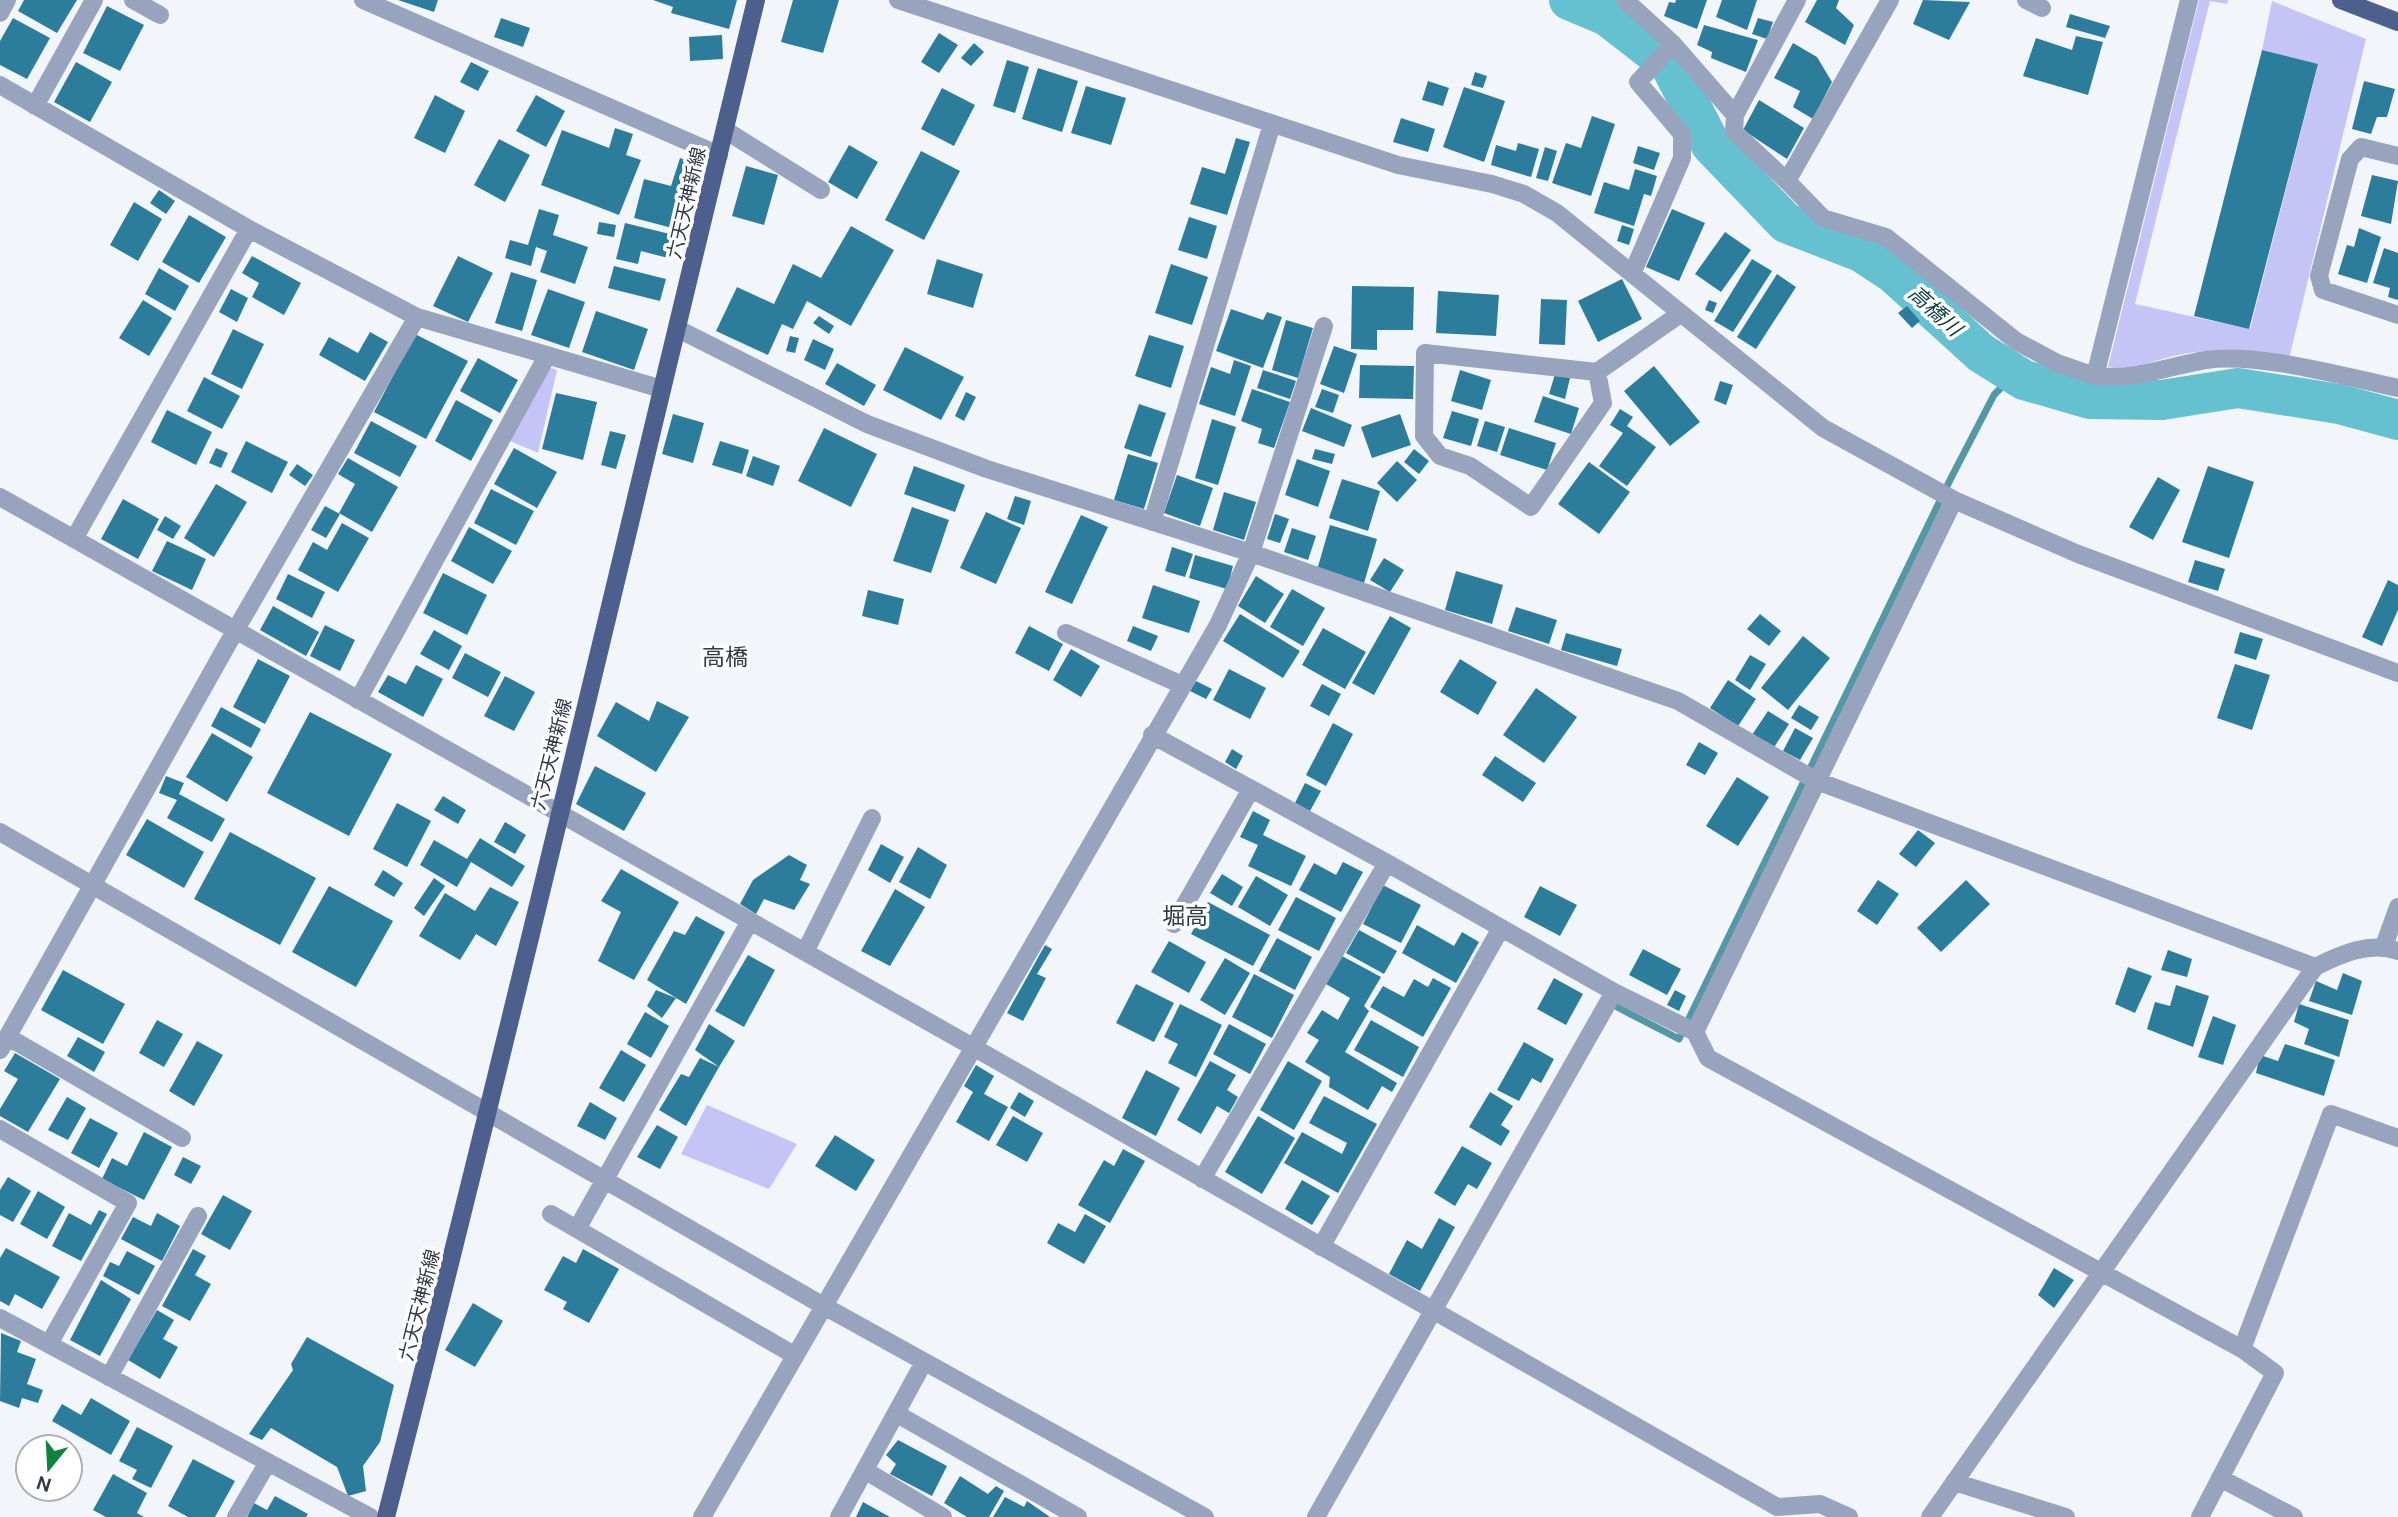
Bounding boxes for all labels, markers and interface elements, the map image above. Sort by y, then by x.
street label: 六天天神新線 [661,145,711,261]
water label: 高橋川 [1902,280,1969,344]
district label: 高橋 [702,642,748,672]
street label: 六天天神新線 [526,696,577,812]
district label: 堀高 [1162,901,1208,931]
street label: 六天天神新線 [394,1247,445,1363]
north arrow [14,1433,84,1503]
text: N [33,1470,54,1498]

